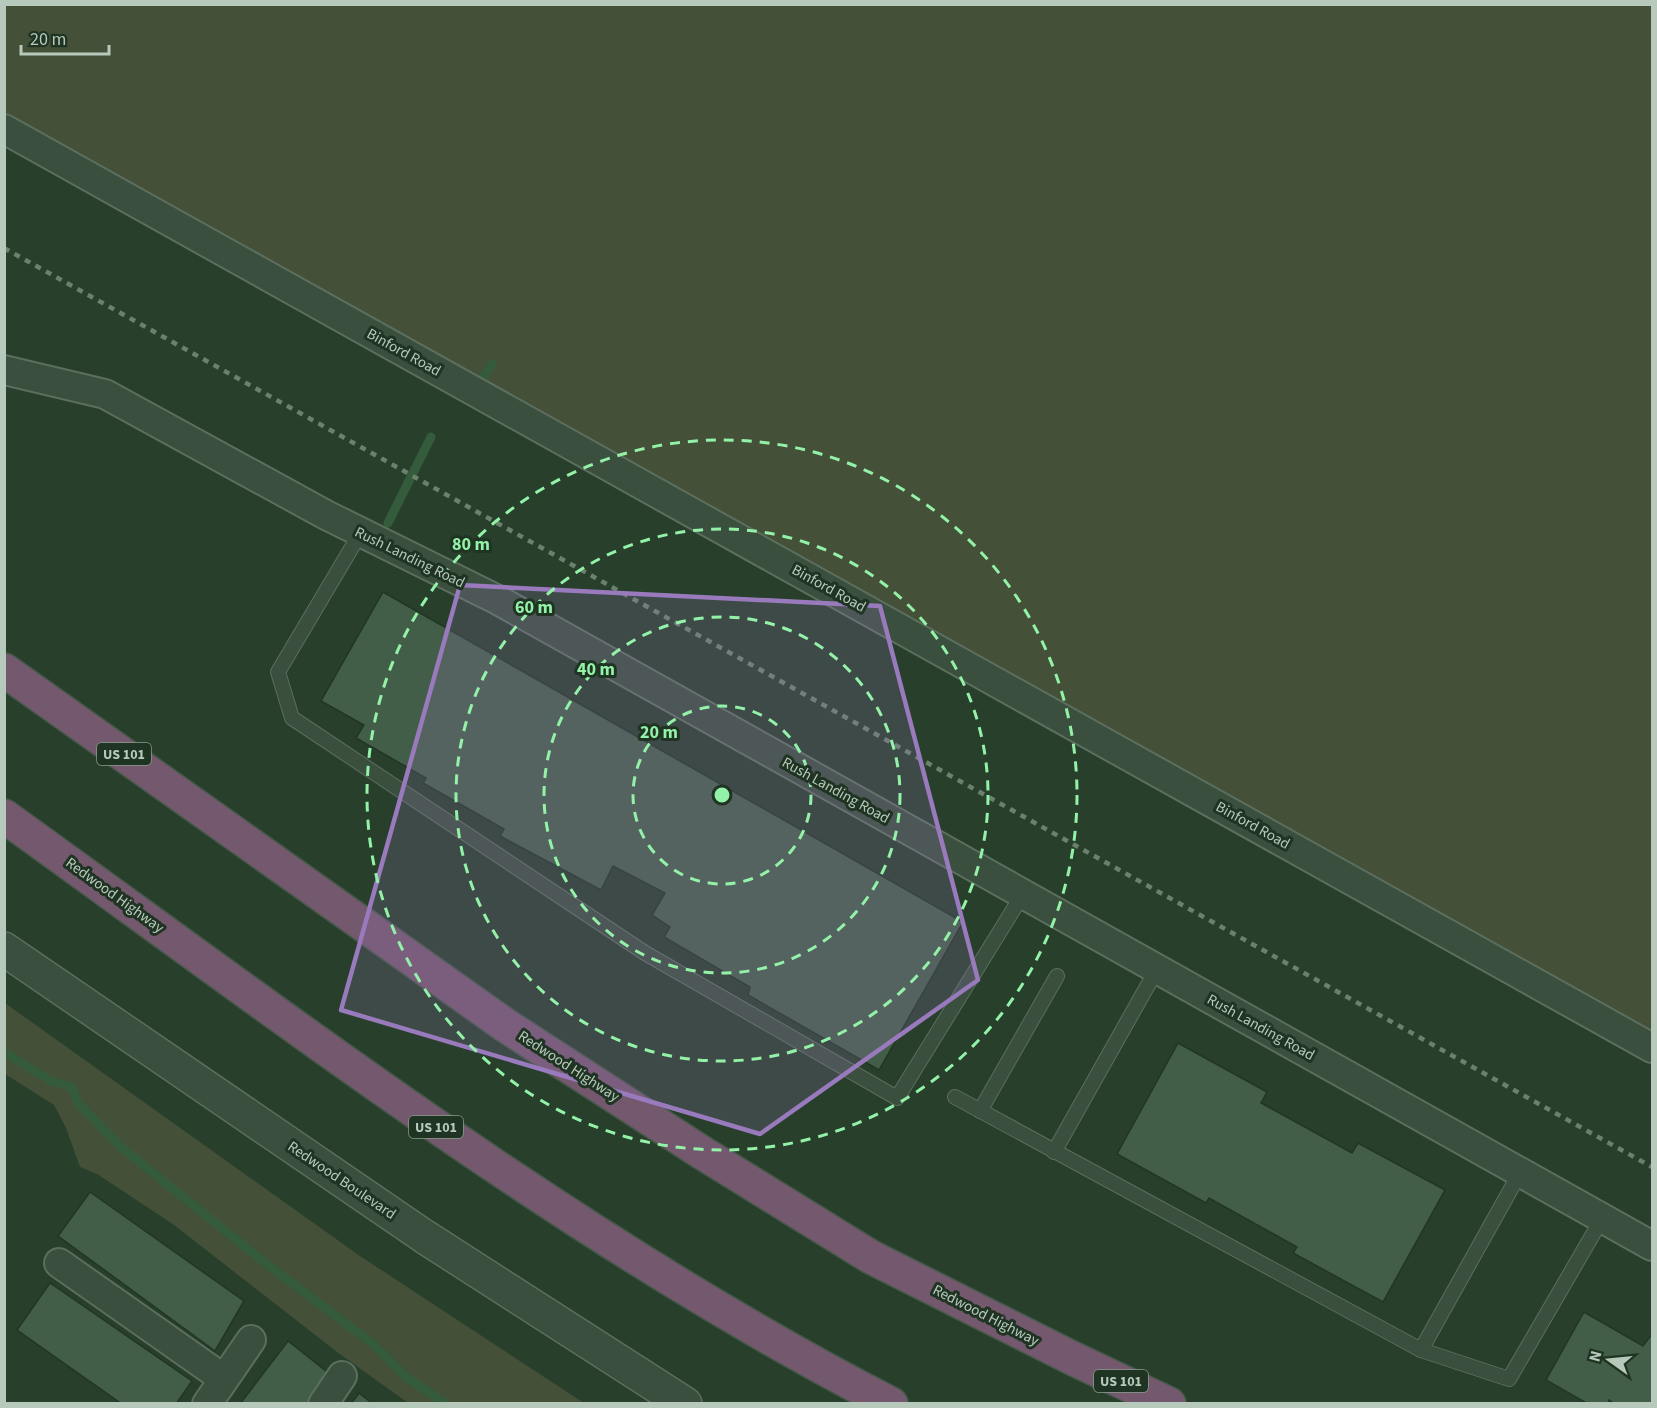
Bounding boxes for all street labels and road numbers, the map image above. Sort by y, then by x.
street label: Binford Road [363,323,445,381]
street label: Rush Landing Road [351,522,468,593]
street label: Binford Road [788,559,870,617]
road number: US 101 [97,743,151,765]
street label: Rush Landing Road [778,752,893,829]
street label: Binford Road [1212,796,1294,854]
street label: Redwood Highway [61,853,168,938]
street label: Rush Landing Road [1203,989,1318,1066]
street label: Redwood Highway [514,1026,623,1107]
road number: US 101 [409,1116,463,1138]
street label: Redwood Boulevard [283,1136,400,1225]
street label: Redwood Highway [929,1280,1043,1351]
road number: US 101 [1094,1370,1148,1392]

